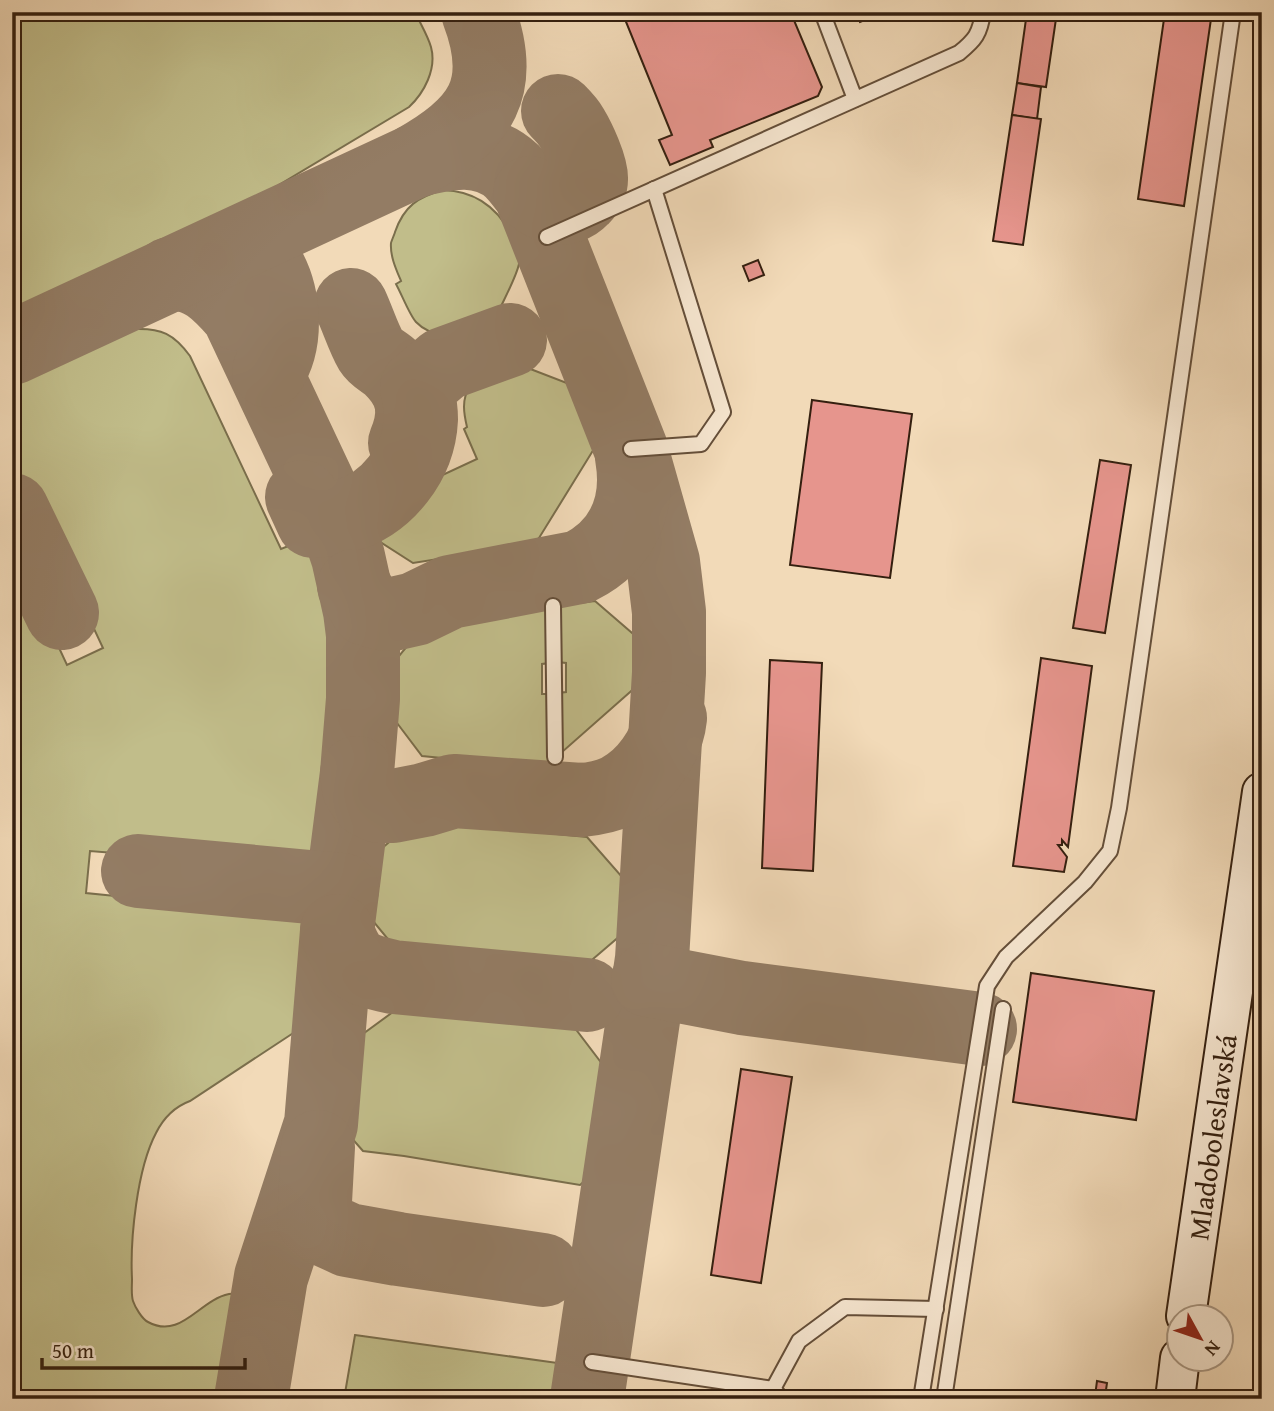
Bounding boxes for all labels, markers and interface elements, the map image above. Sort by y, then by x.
street label: Mladoboleslavská [1177,1031,1247,1243]
north arrow [1166,1302,1236,1372]
scale bar [42,1327,245,1371]
text: 50 m [52,1335,94,1366]
text: N [1198,1335,1228,1363]

